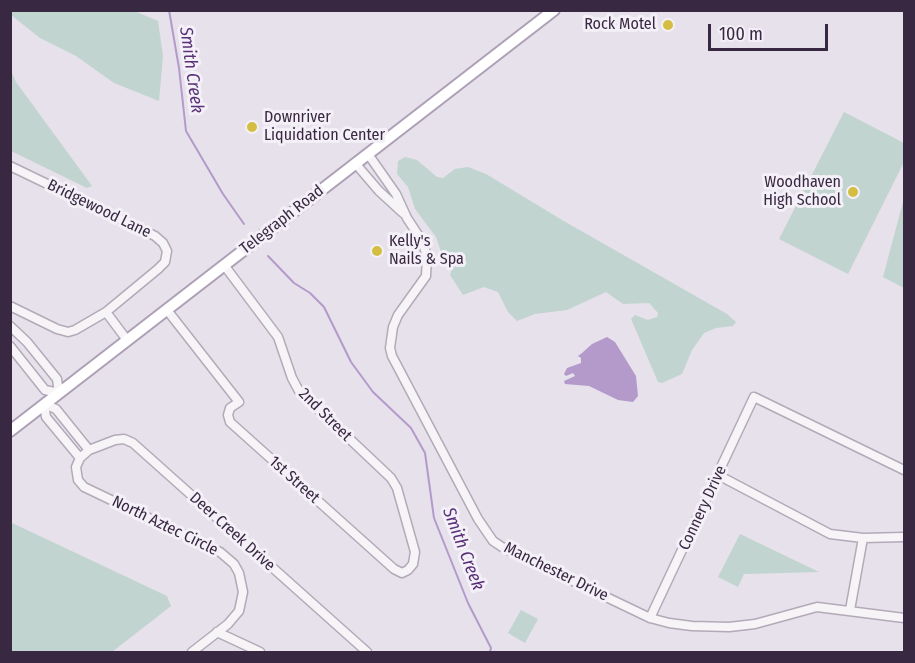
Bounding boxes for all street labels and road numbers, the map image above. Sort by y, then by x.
street label: Bridgewood Lane [44,176,154,242]
street label: Telegraph Road [236,181,328,259]
street label: 2nd Street [294,384,356,446]
street label: 1st Street [265,452,323,508]
street label: Connery Drive [675,463,731,553]
street label: Deer Creek Drive [185,489,279,575]
street label: North Aztec Circle [109,492,221,560]
street label: Manchester Drive [501,538,611,606]

